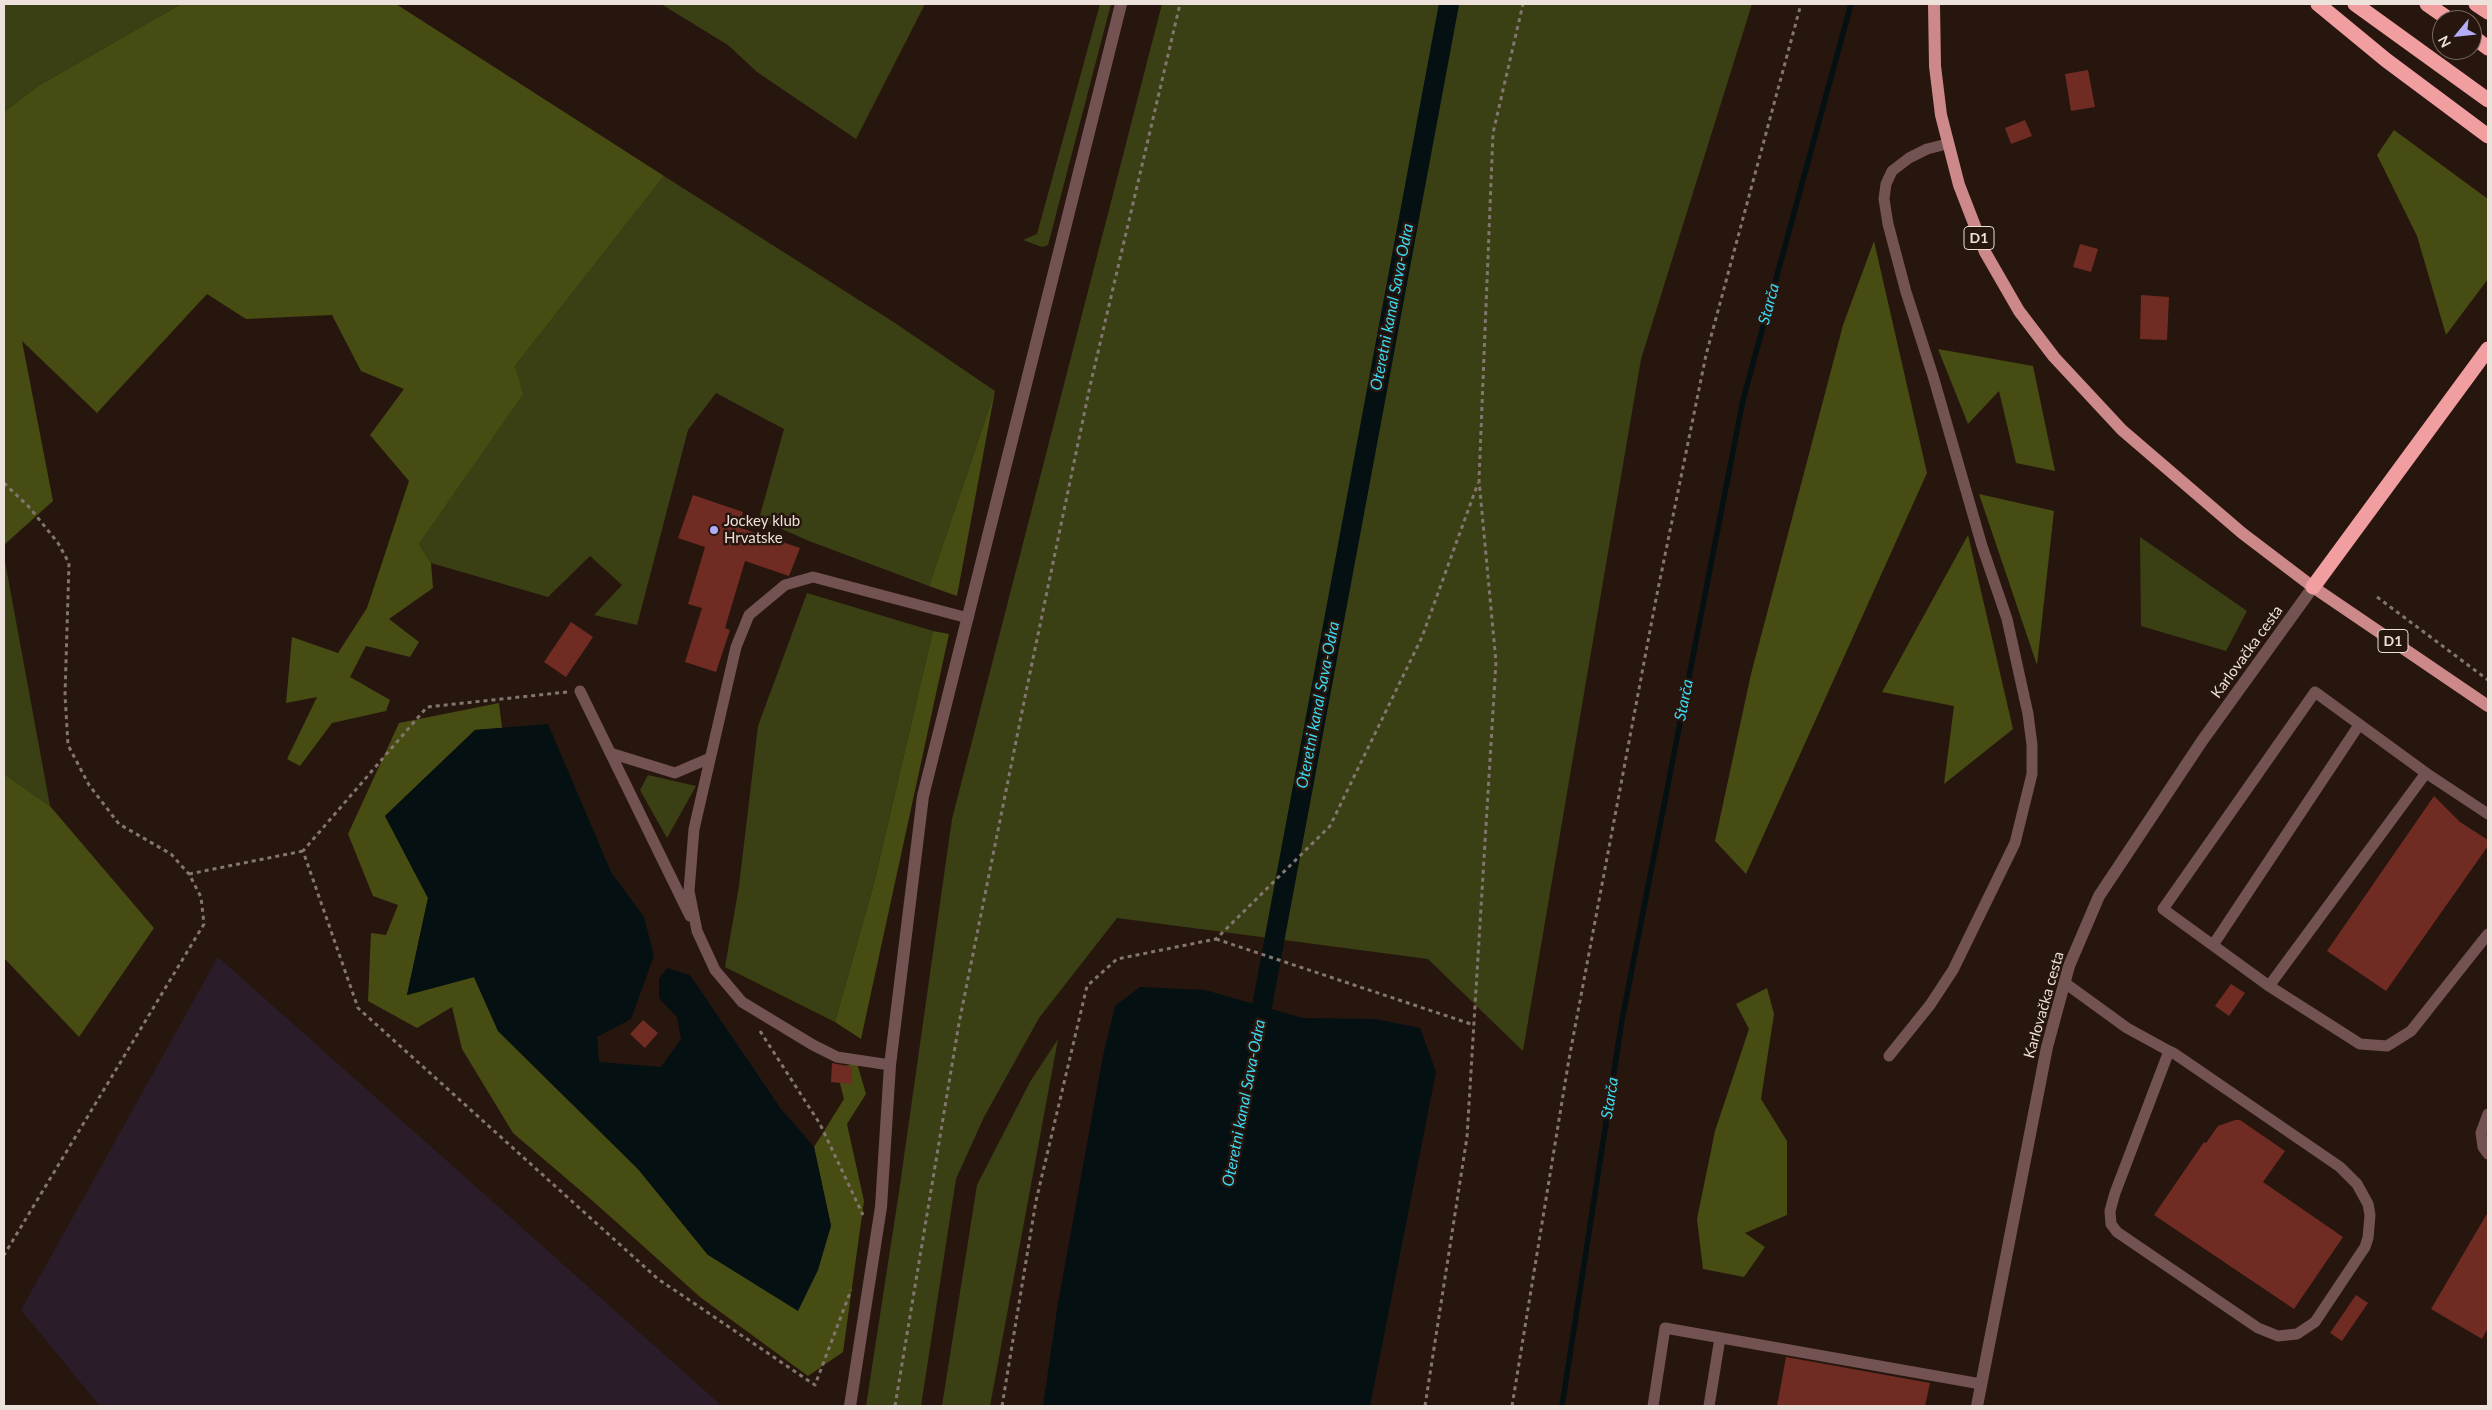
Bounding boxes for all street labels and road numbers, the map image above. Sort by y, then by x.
road number: D1 [1964,227,1994,250]
street label: Karlovačka cesta [2207,602,2287,702]
road number: D1 [2378,630,2408,652]
street label: Karlovačka cesta [2020,950,2068,1060]

